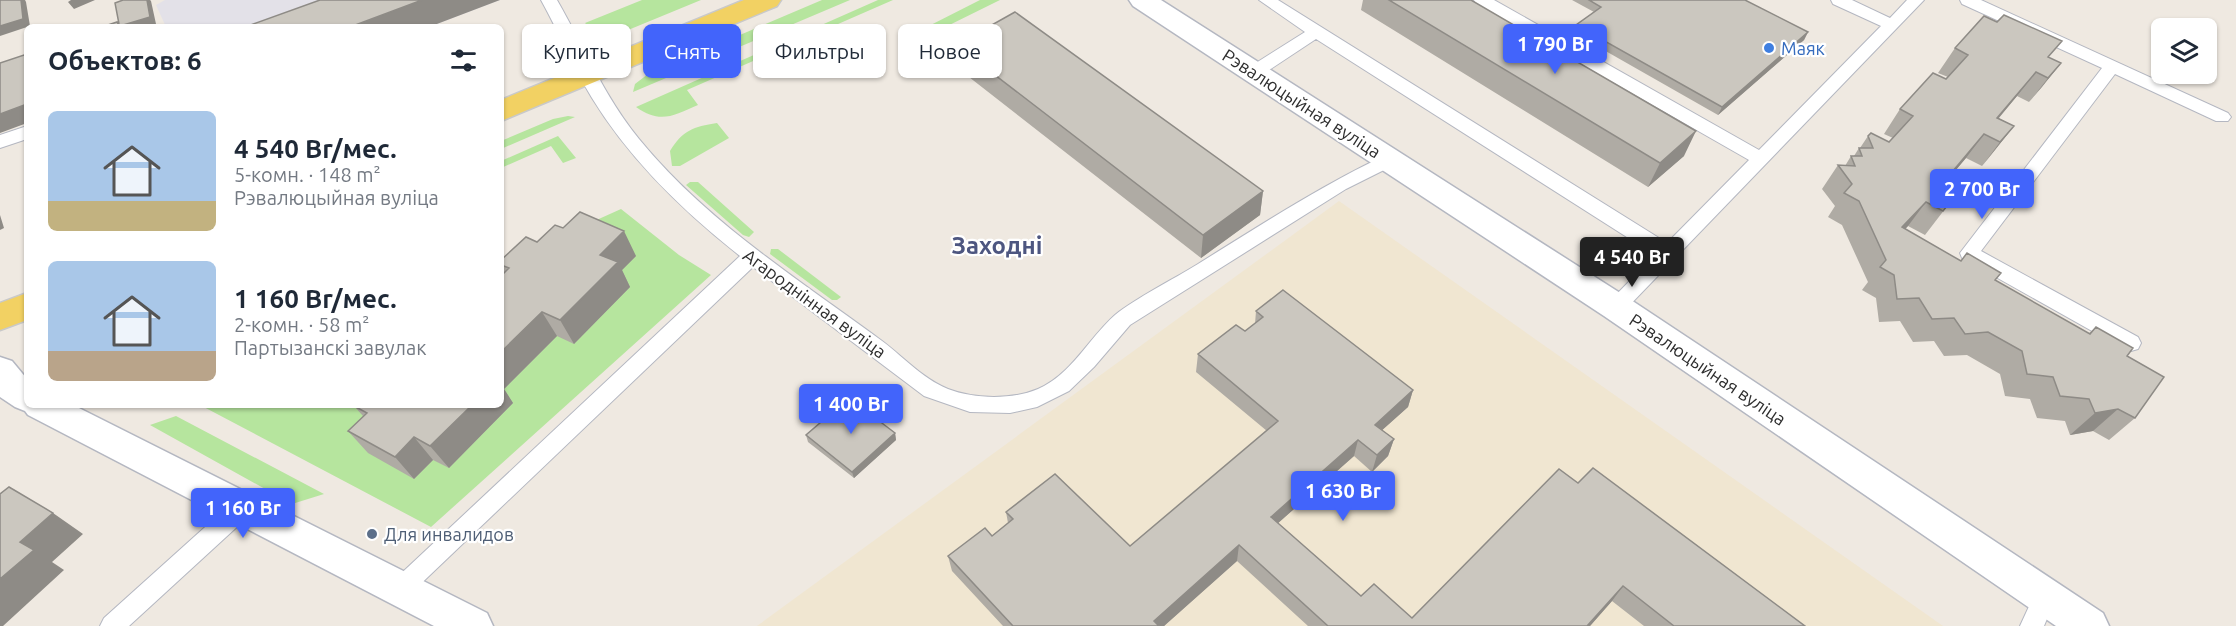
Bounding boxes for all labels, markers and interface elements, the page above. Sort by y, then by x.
map controls [2151,18,2217,84]
button: layers [2151,18,2217,84]
chip: Купить [522,24,631,78]
chip: Снять [643,24,741,78]
chip: Фильтры [753,24,886,78]
chip: Новое [898,24,1002,78]
pin: 1 790 Br [1493,24,1617,75]
text: 1 790 Br [1517,32,1593,55]
place label: Маяк [1781,38,1825,58]
marker: Маяк [1762,41,1776,55]
icon: filters [447,44,480,77]
street label: Рэвалюцыйная вуліца [1219,44,1385,162]
text: Объектов: 6 [48,46,202,75]
text: 4 540 Br/мес. [234,134,397,163]
icon: home [96,135,168,207]
text: 5-комн. · 148 m² [234,163,381,186]
pin: 2 700 Br [1920,169,2044,220]
text: 2 700 Br [1944,177,2020,200]
text: Рэвалюцыйная вуліца [234,186,439,209]
district label: Заходні [952,232,1042,259]
pin: 4 540 Br [1570,237,1694,288]
street label: Агароднінная вуліца [740,244,890,362]
text: 4 540 Br [1594,245,1670,268]
text: 1 160 Br/мес. [234,284,397,313]
icon: home [96,285,168,357]
street label: Рэвалюцыйная вуліца [1626,309,1790,429]
text: 2-комн. · 58 m² [234,313,369,336]
text: Партызанскі завулак [234,336,427,359]
pin: 1 400 Br [789,384,913,435]
text: 1 400 Br [813,392,889,415]
pin: 1 630 Br [1281,471,1405,522]
text: 1 630 Br [1305,479,1381,502]
pin: 1 160 Br [181,488,305,539]
text: 1 160 Br [205,496,281,519]
place label: Для инвалидов [384,524,514,544]
marker: Для инвалидов [365,527,379,541]

